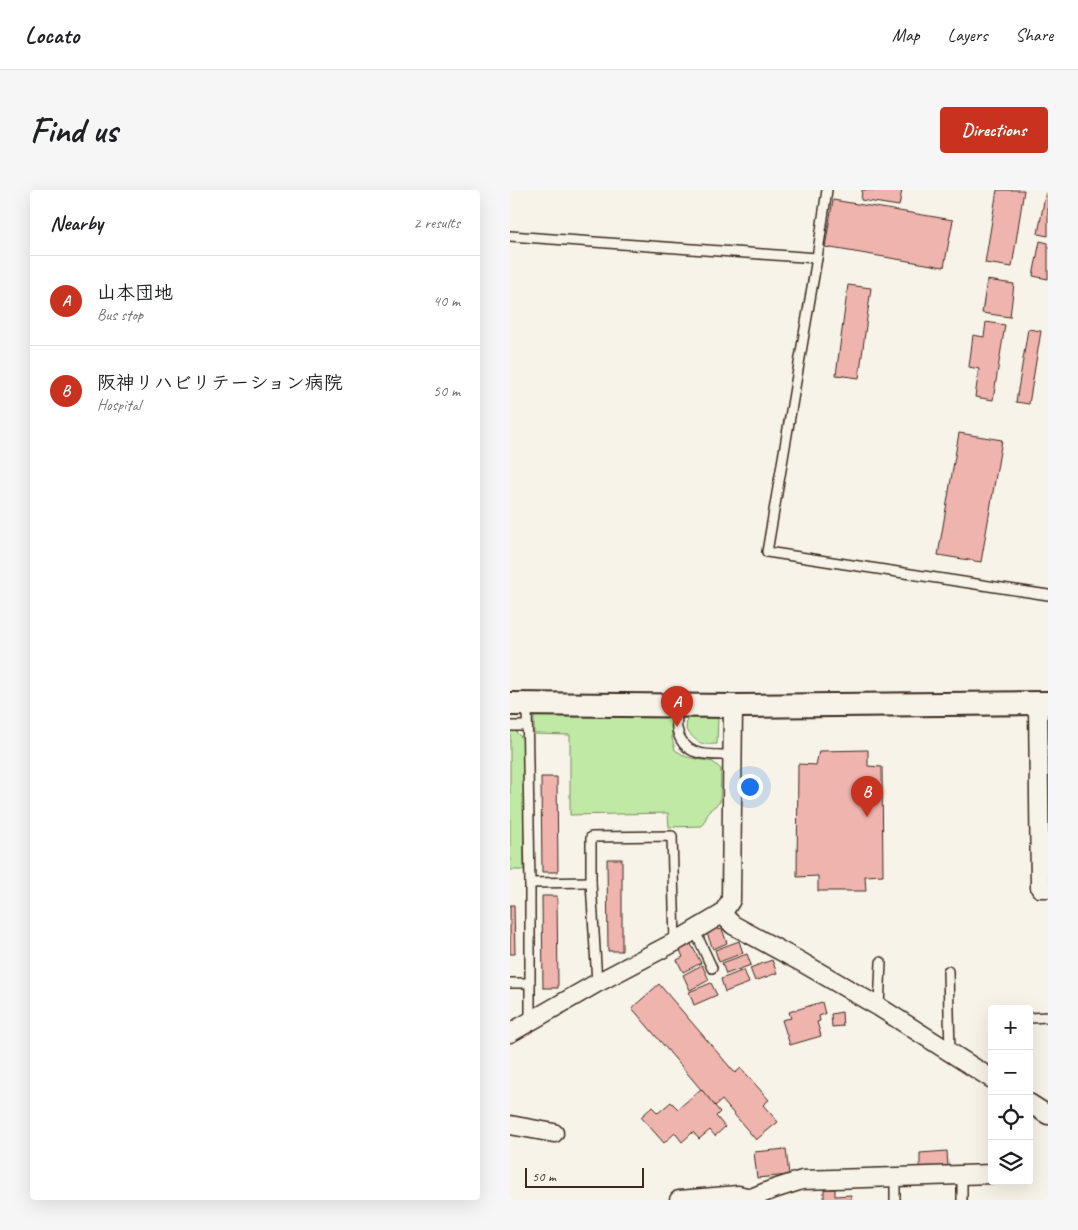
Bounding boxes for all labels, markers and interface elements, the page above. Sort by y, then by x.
text: Locato [25,20,79,50]
text: Map [892,24,920,46]
text: Layers [948,24,987,46]
text: Share [1015,24,1053,46]
button: Directions [940,107,1048,153]
text: Find us [30,108,117,153]
text: Nearby [50,210,103,236]
text: 2 results [413,213,460,233]
text: 山本団地 [97,281,173,305]
text: A [62,291,70,311]
text: 40 m [433,291,460,311]
text: Bus stop [97,305,143,325]
text: 阪神リハビリテーション病院 [97,371,343,395]
text: B [62,381,70,401]
text: 50 m [433,381,460,401]
text: Hospital [97,395,141,415]
pin: A [661,686,693,727]
your location [737,774,763,800]
pin: B [851,776,883,817]
map controls [988,1005,1033,1185]
button: + [988,1005,1033,1050]
button: − [988,1050,1033,1095]
button: locate [988,1095,1033,1140]
button: layers [988,1140,1033,1185]
scale bar [525,1165,644,1188]
text: 50 m [532,1168,556,1185]

